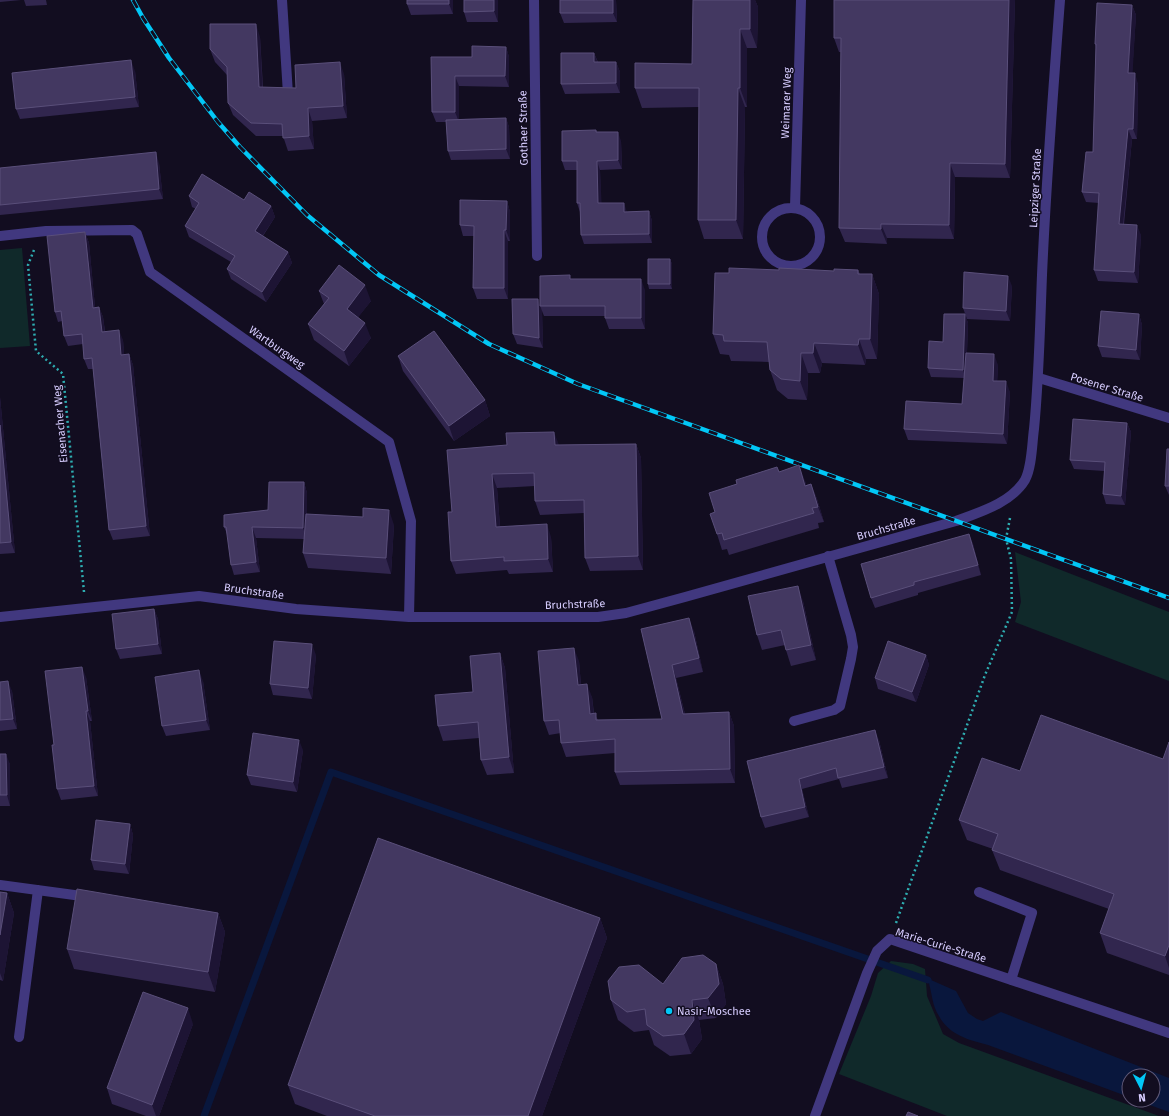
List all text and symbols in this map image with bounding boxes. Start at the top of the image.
street label: Weimarer Weg [779,67,794,139]
street label: Gothaer Straße [516,90,531,166]
street label: Leipziger Straße [1027,148,1044,228]
street label: Wartburgweg [246,323,307,372]
street label: Posener Straße [1069,370,1145,405]
street label: Eisenacher Weg [51,384,70,463]
street label: Bruchstraße [855,514,917,543]
street label: Bruchstraße [223,581,285,602]
street label: Bruchstraße [545,597,605,612]
street label: Marie-Curie-Straße [894,925,988,965]
place label: Nasir-Moschee [677,1005,751,1018]
marker: Nasir-Moschee [664,1006,674,1016]
north arrow [1121,1068,1161,1108]
text: N [1138,1091,1146,1104]

